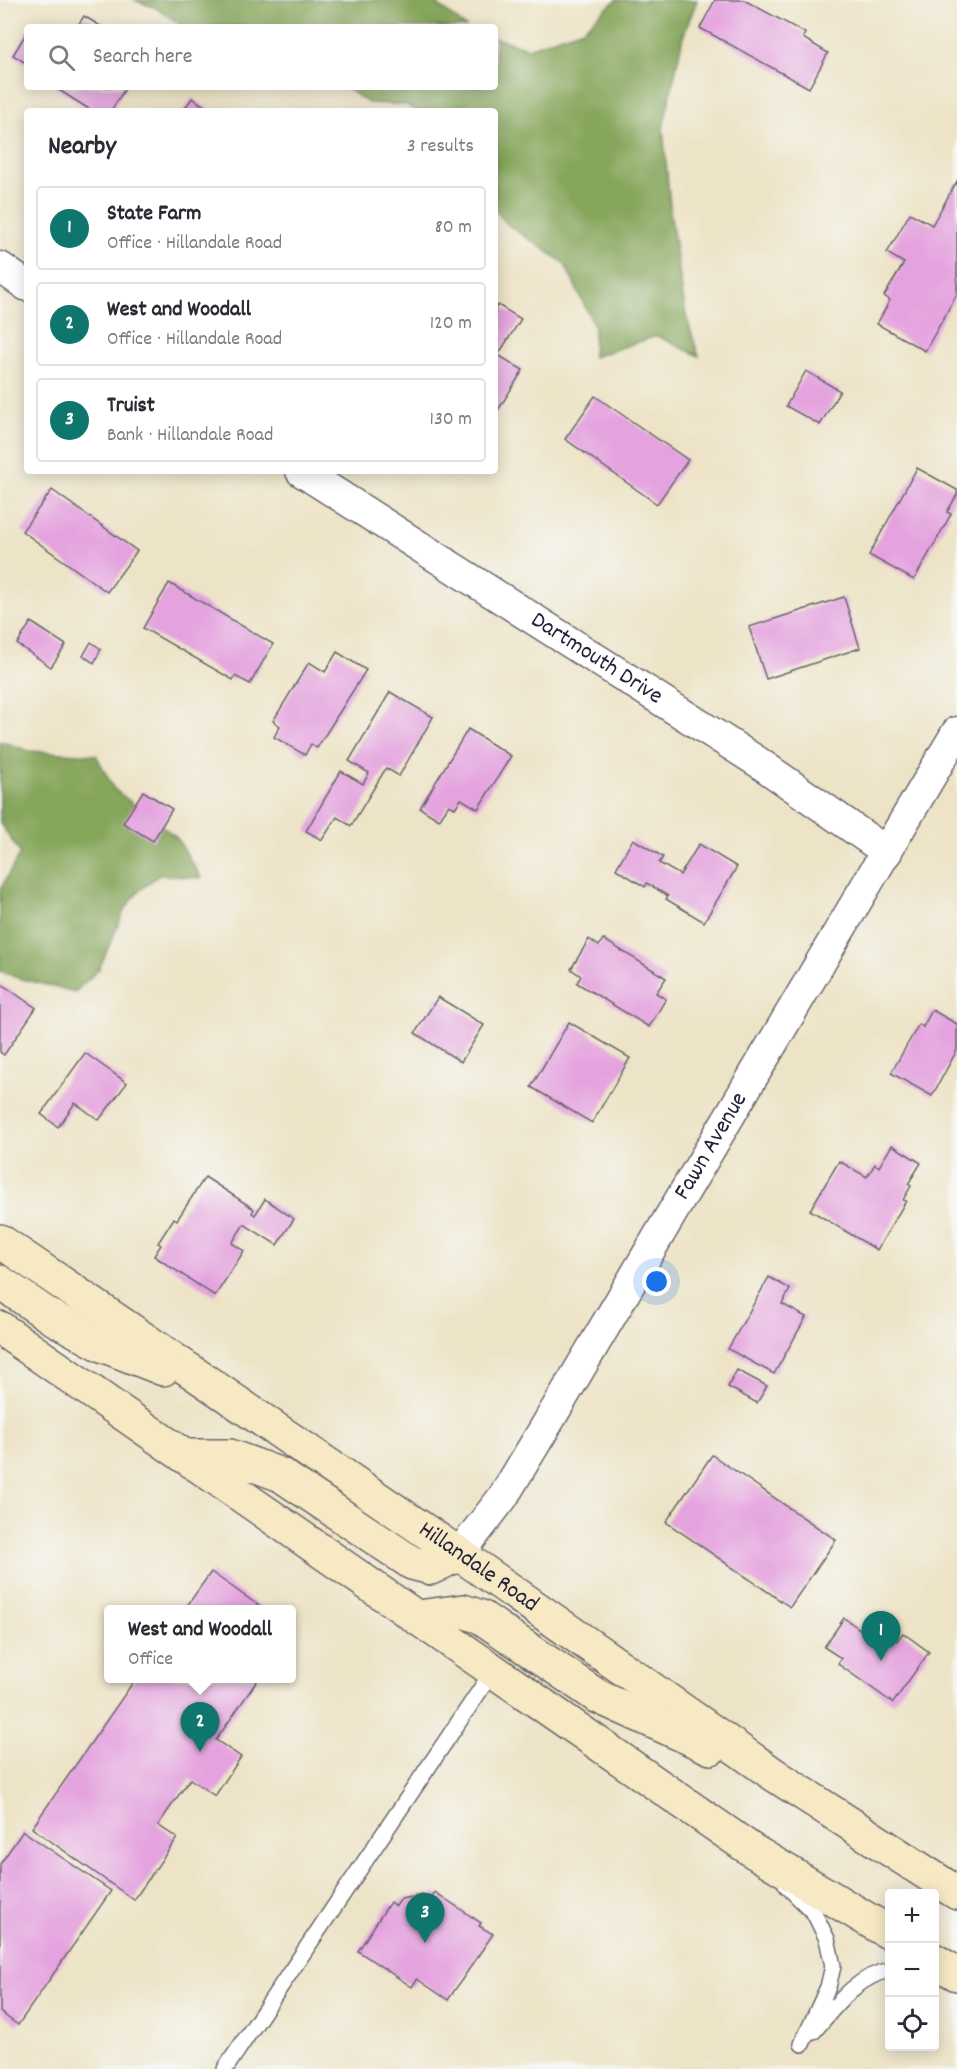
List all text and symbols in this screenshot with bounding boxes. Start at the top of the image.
search box [24,24,498,90]
icon: search [45,41,78,74]
text: Search here [93,42,192,73]
text: Nearby [48,129,116,166]
text: 3 results [407,133,474,161]
text: State Farm [107,199,201,230]
text: 1 [67,214,72,242]
text: 80 m [435,214,472,242]
text: Office · Hillandale Road [107,230,282,258]
text: West and Woodall [107,295,251,326]
text: 2 [65,310,74,338]
text: 120 m [430,310,472,338]
text: Office · Hillandale Road [107,326,282,354]
text: Truist [107,391,155,422]
text: 3 [65,406,74,434]
text: 130 m [430,406,472,434]
text: Bank · Hillandale Road [107,422,273,450]
street label: Dartmouth Drive [524,604,669,714]
street label: Fawn Avenue [666,1086,757,1206]
your location [642,1267,671,1296]
street label: Hillandale Road [411,1514,545,1621]
popup [104,1605,296,1683]
pin: 1 [862,1612,900,1661]
text: West and Woodall [128,1615,272,1646]
text: Office [128,1646,173,1674]
pin: 2 [180,1702,220,1752]
map controls [885,1889,939,2051]
button: + [885,1889,939,1943]
pin: 3 [406,1894,444,1943]
button: − [885,1943,939,1997]
button: locate [885,1997,939,2051]

